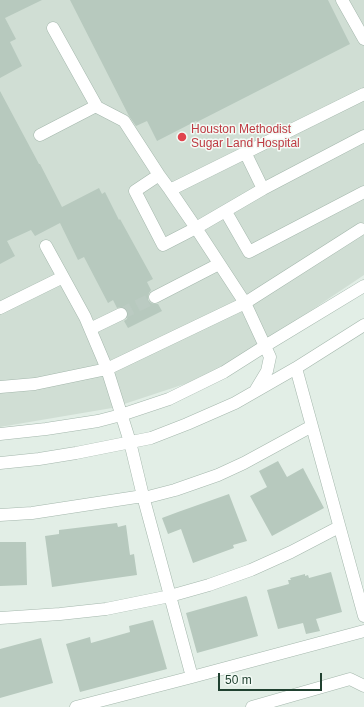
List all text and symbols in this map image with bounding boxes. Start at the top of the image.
place label: Houston Methodist Sugar Land Hospital [191,123,300,151]
marker: Houston Methodist Sugar Land Hospital [176,131,188,143]
scale bar [220,665,324,691]
text: 50 m [225,673,252,687]

